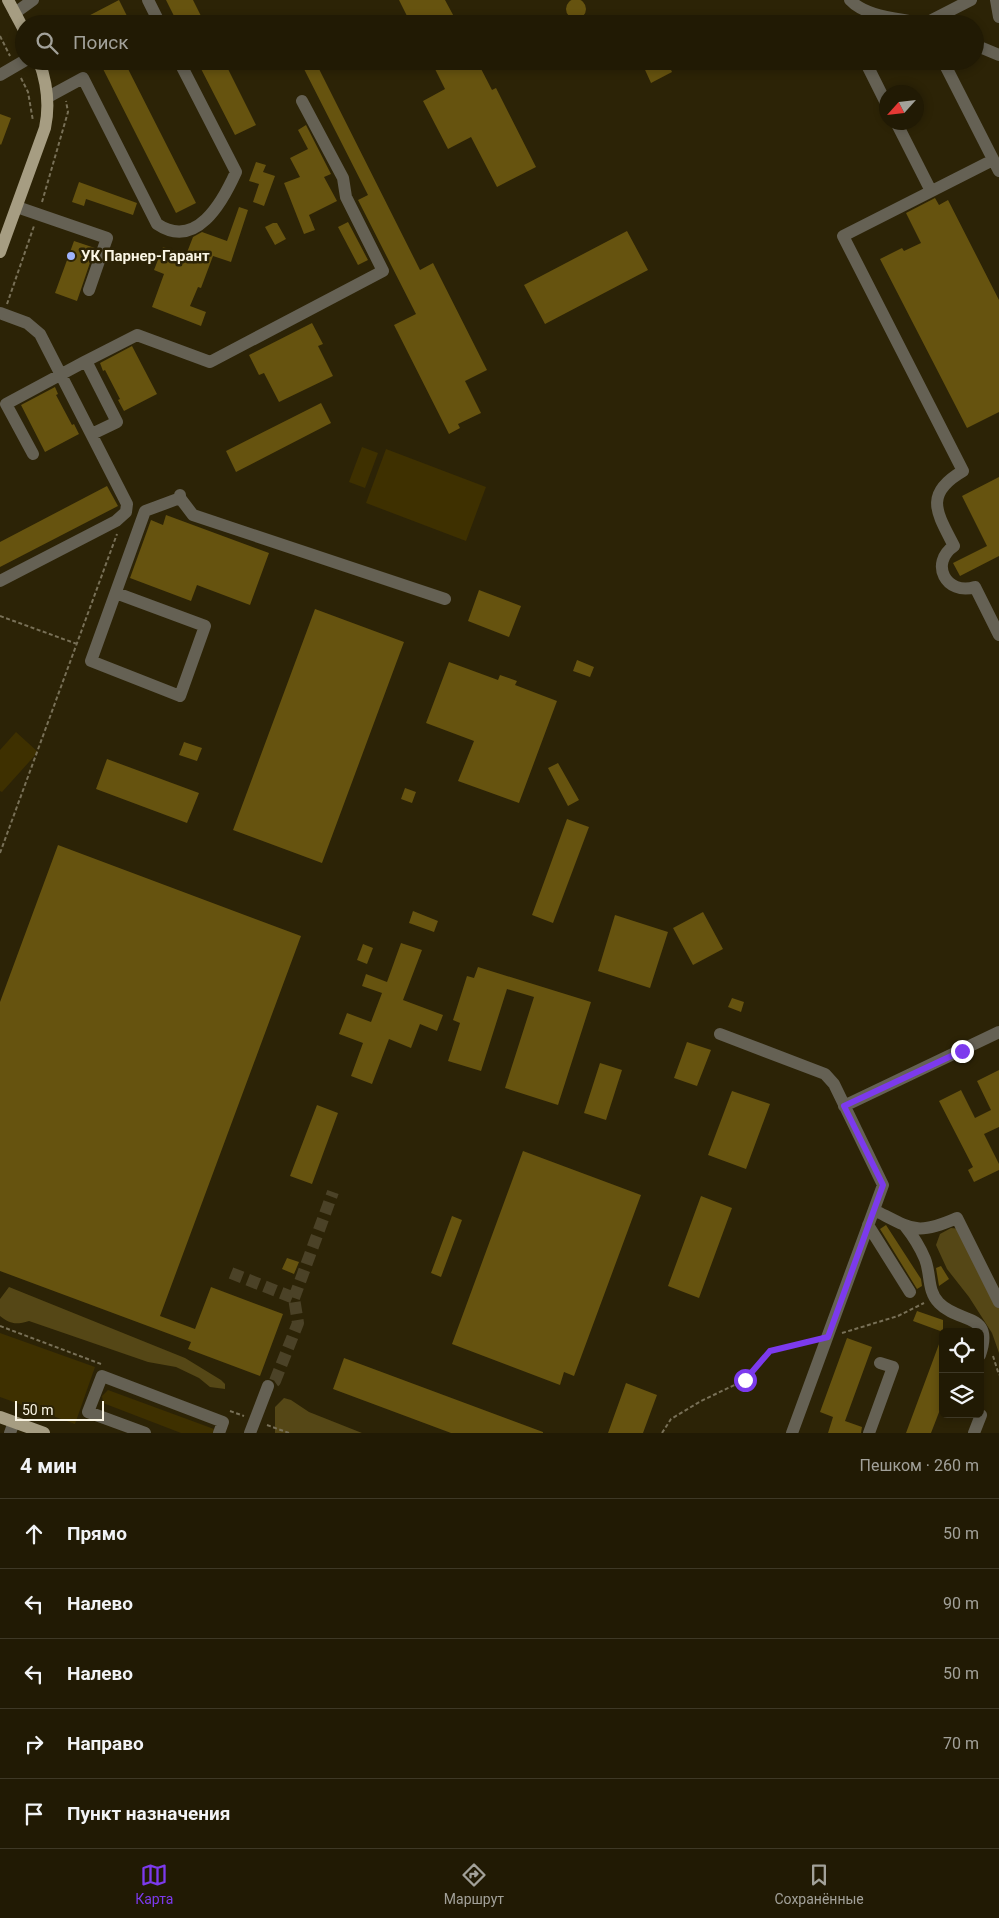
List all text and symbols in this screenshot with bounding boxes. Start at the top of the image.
search box [15,15,984,70]
icon: search [33,29,61,57]
text: Поиск [73,31,129,54]
north arrow [879,85,924,130]
place label: УК Парнер-Гарант [81,247,210,265]
marker: УК Парнер-Гарант [65,250,77,262]
route end [951,1040,974,1063]
map controls [939,1328,984,1418]
button: locate [939,1328,984,1373]
route start [734,1369,757,1392]
button: layers [939,1373,984,1418]
scale bar [15,1398,104,1421]
text: 50 m [22,1402,54,1418]
text: 4 мин [20,1454,77,1478]
text: Пешком · 260 m [860,1456,979,1475]
icon: ahead [20,1520,48,1548]
text: Прямо [67,1522,127,1545]
text: 50 m [943,1524,979,1543]
icon: left [20,1590,48,1618]
text: Налево [67,1592,133,1615]
text: 90 m [943,1594,979,1613]
icon: left [20,1660,48,1688]
text: Налево [67,1662,133,1685]
text: 50 m [943,1664,979,1683]
icon: right [20,1730,48,1758]
text: Направо [67,1732,144,1755]
text: 70 m [943,1734,979,1753]
icon: arrive [20,1800,48,1828]
text: Пункт назначения [67,1802,230,1825]
tab: Карта [135,1861,173,1907]
tab: Маршрут [444,1861,504,1907]
tab: Сохранённые [774,1861,864,1907]

